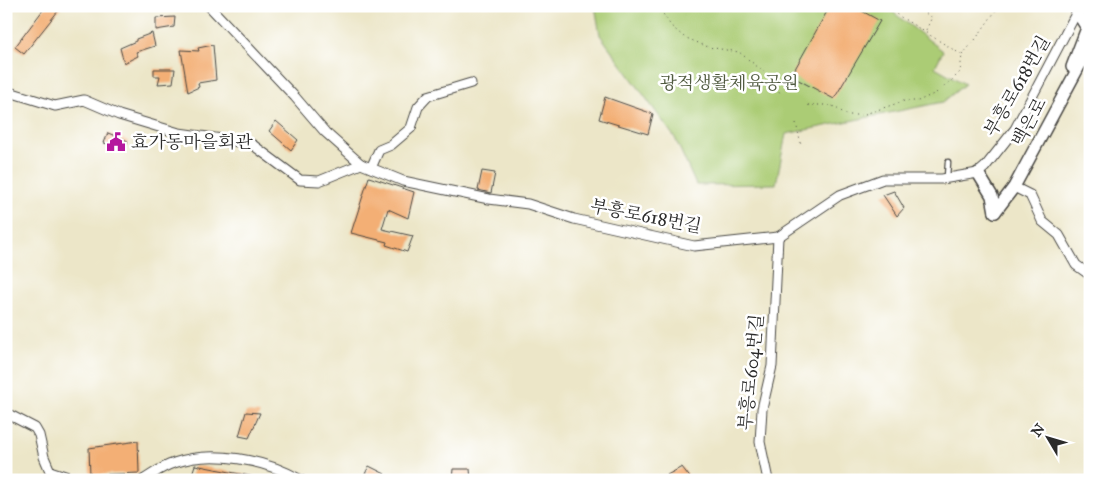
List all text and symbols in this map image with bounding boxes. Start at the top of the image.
street label: 부흥로618번길 [979,32,1055,140]
park label: 광적생활체육공원 [659,72,799,94]
street label: 백은로 [1007,94,1051,150]
public building icon: 효가동마을회관 [105,131,127,153]
place label: 효가동마을회관 [131,131,253,153]
street label: 부흥로618번길 [589,194,703,238]
street label: 부흥로604번길 [734,313,768,431]
north arrow [1024,414,1074,464]
text: N [1028,420,1049,440]

